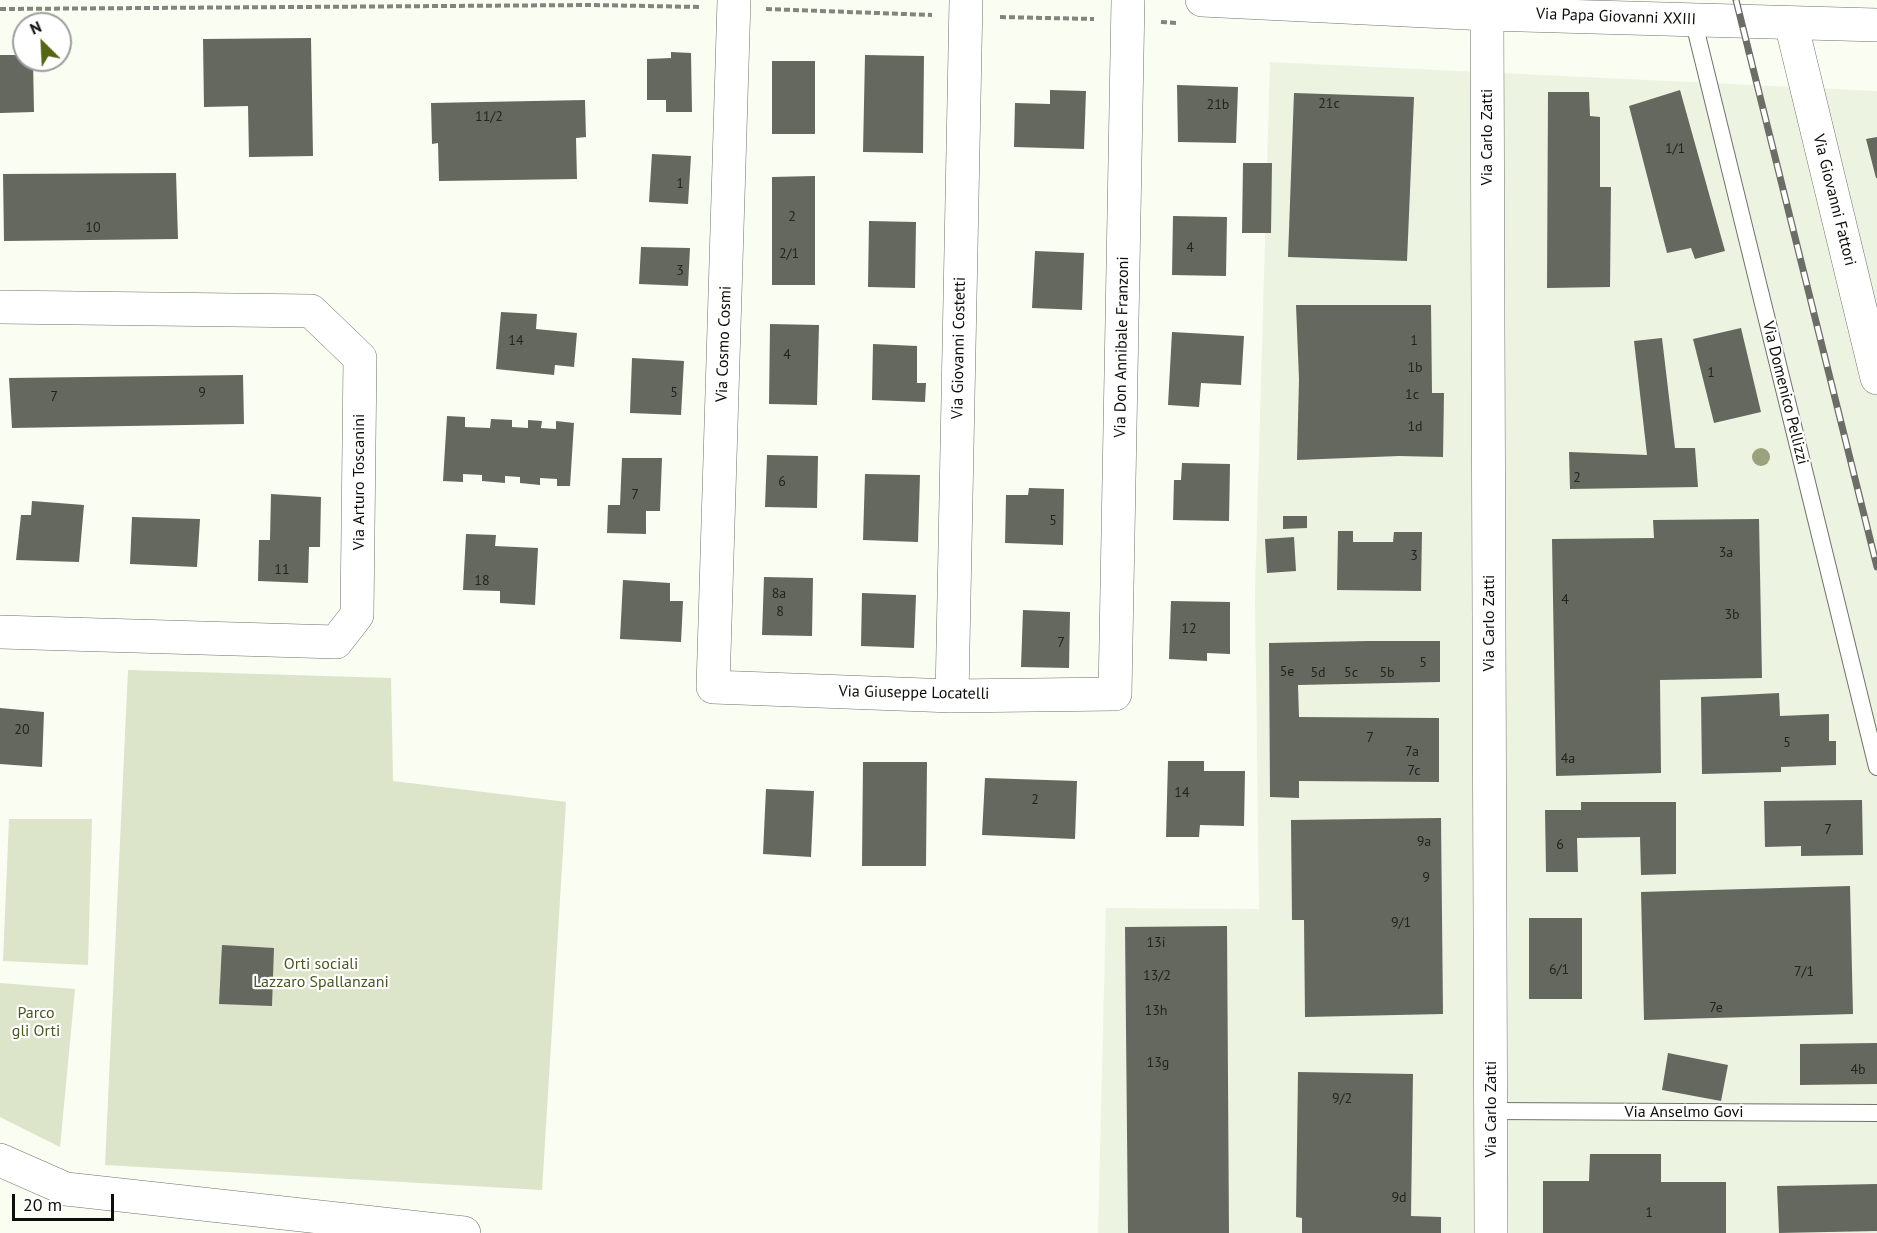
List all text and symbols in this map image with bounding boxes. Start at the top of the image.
street label: Via Papa Giovanni XXIII [1536,5,1696,29]
north arrow [12,12,72,72]
text: N [27,16,44,39]
street label: Via Carlo Zatti [1477,89,1497,185]
house number: 21c [1318,96,1340,112]
house number: 21b [1207,97,1229,113]
house number: 11/2 [475,109,503,125]
street label: Via Giovanni Fattori [1808,132,1860,268]
house number: 1/1 [1665,141,1685,157]
house number: 1 [676,176,684,192]
house number: 2 [788,209,796,225]
house number: 10 [85,220,101,236]
house number: 4 [1186,240,1194,256]
house number: 2/1 [779,246,799,262]
street label: Via Don Annibale Franzoni [1111,256,1133,438]
house number: 3 [676,263,684,279]
street label: Via Giovanni Costetti [948,277,970,419]
street label: Via Cosmo Cosmi [712,285,736,403]
street label: Via Domenico Pellizzi [1758,319,1812,467]
house number: 14 [508,333,524,349]
house number: 1 [1410,333,1418,349]
house number: 4 [783,347,791,363]
house number: 1b [1407,360,1423,376]
house number: 1 [1707,365,1715,381]
house number: 9 [198,385,206,401]
house number: 5 [670,385,678,401]
house number: 1c [1405,387,1419,403]
house number: 7 [50,389,58,405]
street label: Via Arturo Toscanini [349,414,369,550]
house number: 1d [1407,419,1423,435]
house number: 2 [1573,470,1581,486]
house number: 6 [778,474,786,490]
house number: 7 [631,487,639,503]
house number: 5 [1049,513,1057,529]
house number: 3a [1719,545,1733,561]
house number: 3 [1410,548,1418,564]
house number: 11 [274,562,290,578]
house number: 18 [474,573,490,589]
street label: Via Carlo Zatti [1479,575,1499,671]
house number: 8a [772,586,786,602]
house number: 4 [1561,592,1569,608]
house number: 8 [776,604,784,620]
house number: 3b [1724,607,1740,623]
house number: 12 [1181,621,1197,637]
house number: 7 [1057,635,1065,651]
house number: 5 [1419,655,1427,671]
house number: 5e [1280,664,1294,680]
house number: 5d [1310,665,1326,681]
house number: 5c [1344,665,1358,681]
house number: 5b [1379,665,1395,681]
street label: Via Giuseppe Locatelli [838,682,990,704]
house number: 20 [14,722,30,738]
house number: 7 [1366,730,1374,746]
house number: 5 [1783,735,1791,751]
house number: 7a [1405,744,1419,760]
house number: 4a [1561,751,1575,767]
house number: 7c [1408,763,1420,779]
house number: 14 [1174,785,1190,801]
house number: 2 [1031,792,1039,808]
house number: 7 [1824,822,1832,838]
house number: 9a [1417,834,1431,850]
house number: 6 [1556,837,1564,853]
house number: 9 [1422,870,1430,886]
house number: 9/1 [1391,915,1411,931]
house number: 13i [1146,935,1166,951]
park label: Orti sociali Lazzaro Spallanzani [253,954,389,992]
house number: 6/1 [1549,962,1569,978]
house number: 7/1 [1794,964,1814,980]
house number: 13/2 [1143,968,1171,984]
house number: 7e [1709,1000,1723,1016]
park label: Parco gli Orti [12,1003,60,1041]
house number: 13h [1145,1003,1167,1019]
house number: 13g [1147,1055,1169,1071]
street label: Via Carlo Zatti [1481,1061,1501,1157]
house number: 4b [1850,1062,1866,1078]
house number: 9/2 [1332,1091,1352,1107]
street label: Via Anselmo Govi [1624,1102,1744,1122]
scale bar [15,1182,117,1220]
house number: 9d [1391,1190,1407,1206]
text: 20 m [23,1193,62,1216]
house number: 1 [1645,1205,1653,1221]

